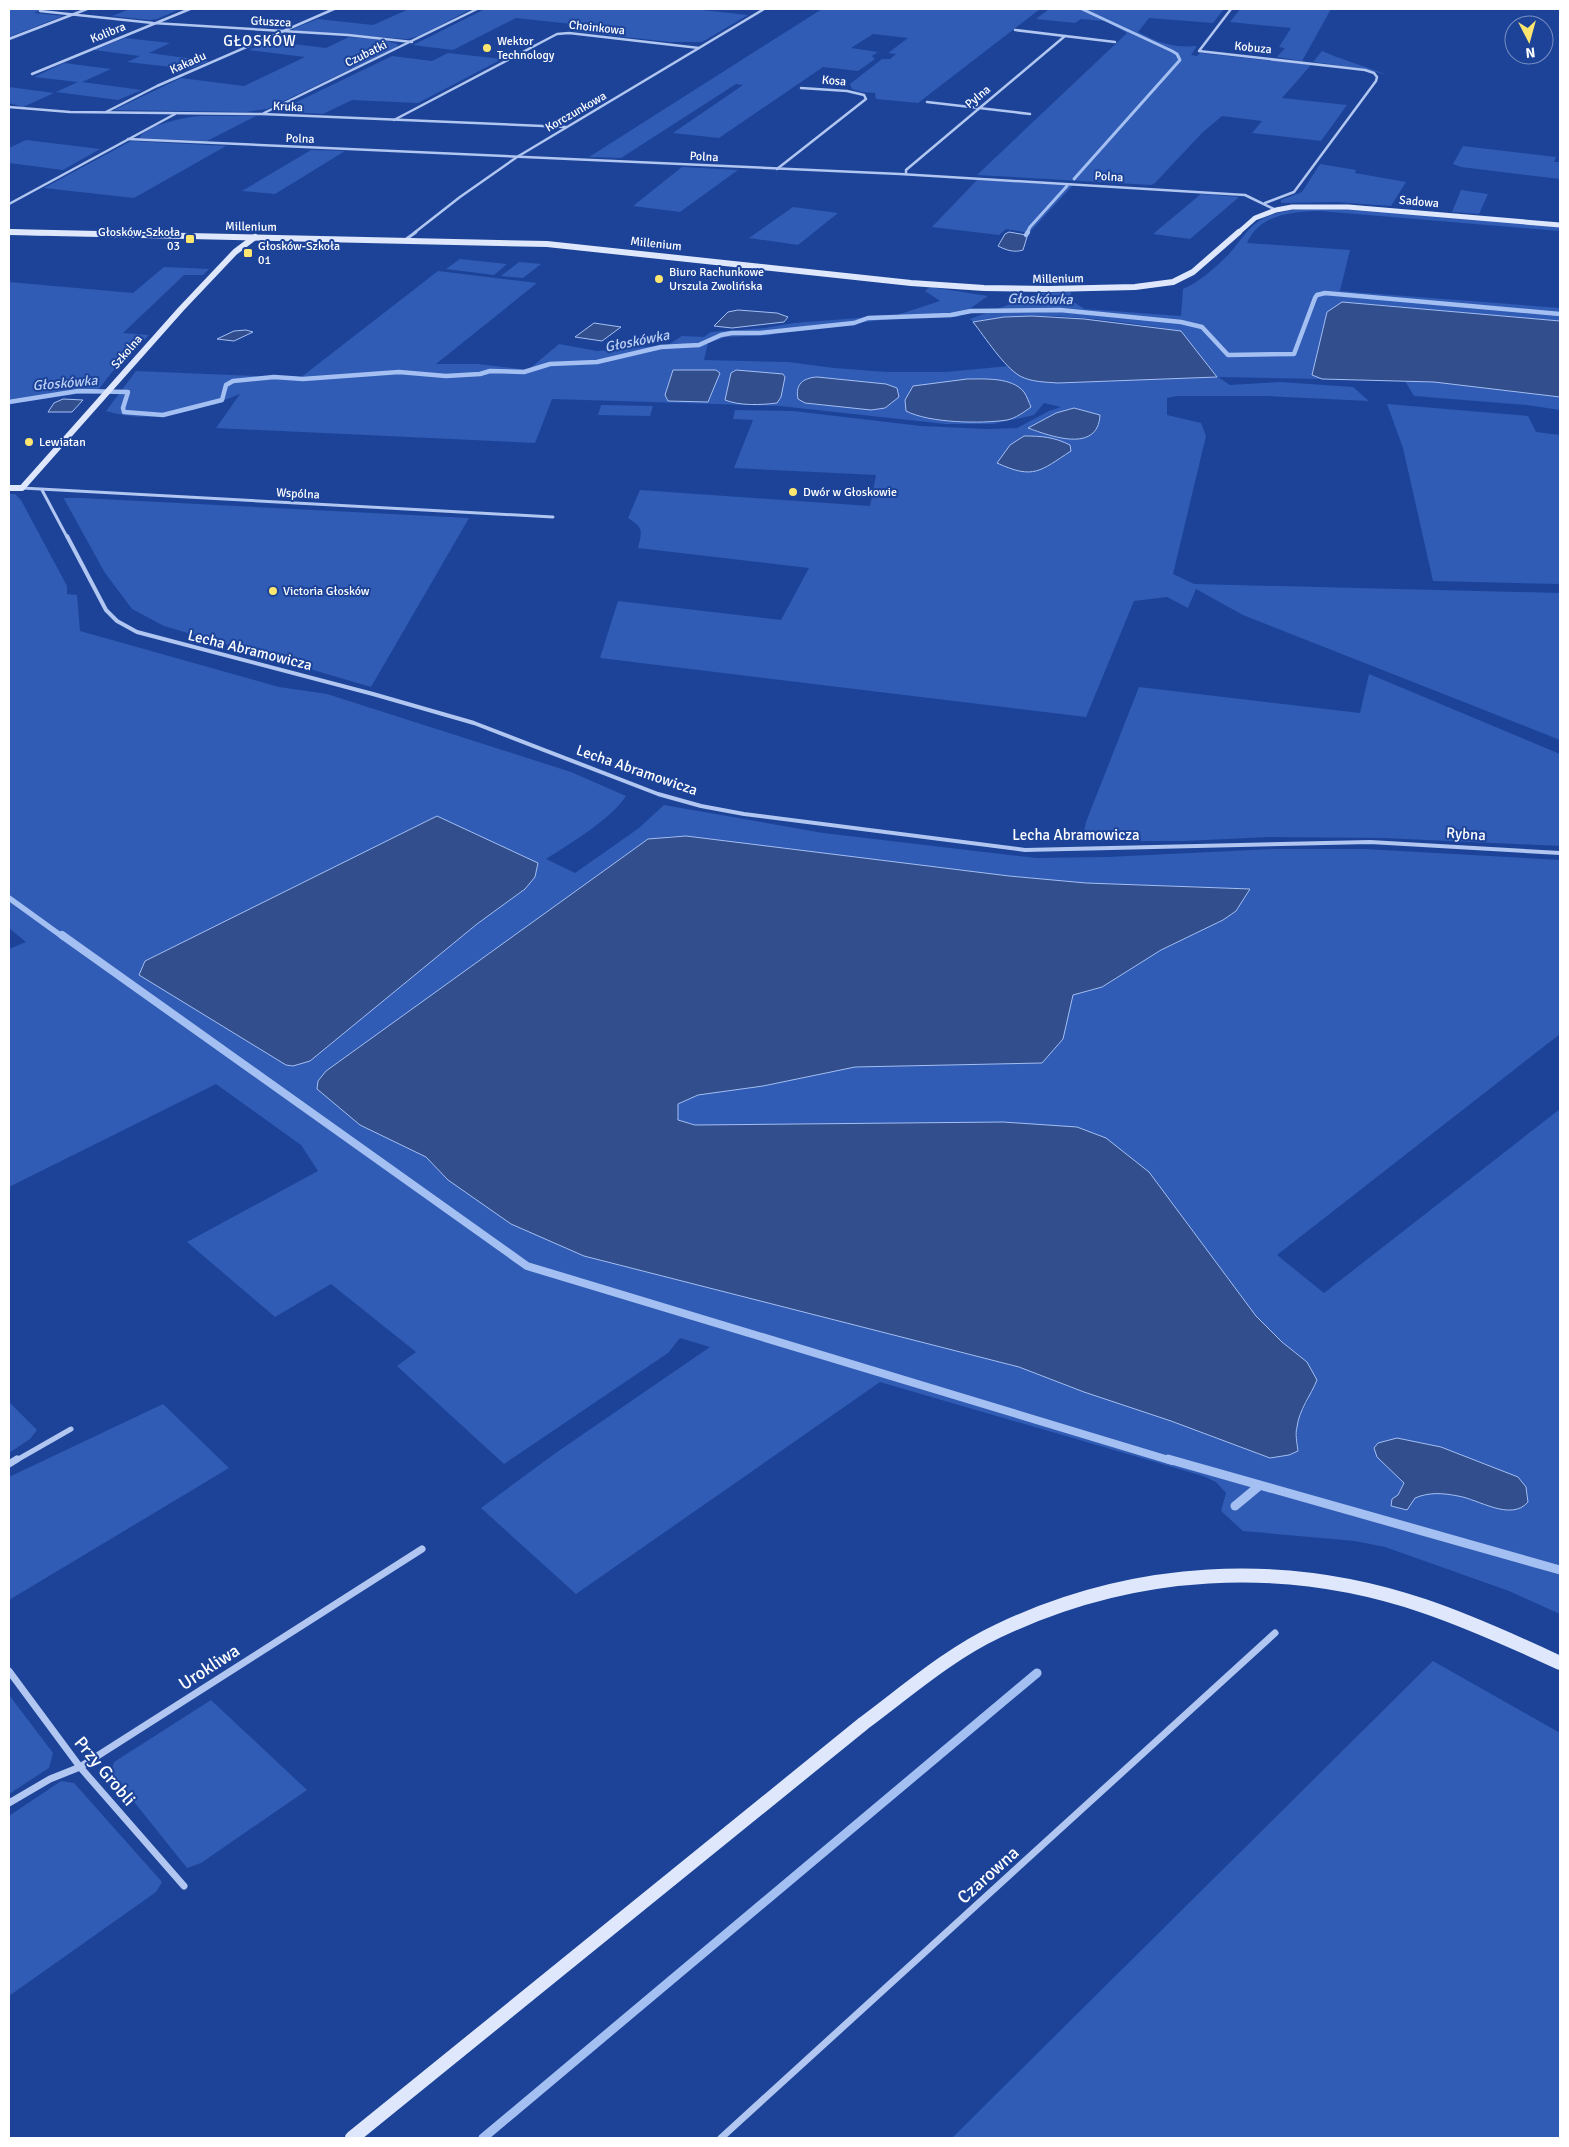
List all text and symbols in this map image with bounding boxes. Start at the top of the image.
street label: Głuszca [250,13,292,31]
north arrow [1504,15,1554,65]
street label: Choinkowa [568,18,626,38]
street label: Kolibra [88,19,128,47]
district label: GŁOSKÓW [223,31,297,50]
place label: Wektor Technology [497,34,555,63]
street label: Czubatki [343,37,389,71]
street label: Kobuza [1234,39,1272,57]
marker: Wektor Technology [481,42,493,54]
text: N [1525,43,1536,61]
street label: Kakadu [167,48,209,78]
street label: Kosa [821,72,847,90]
street label: Pylna [962,82,994,112]
street label: Korczunkowa [543,88,609,136]
street label: Kruka [273,99,303,115]
street label: Polna [285,131,315,147]
street label: Polna [689,149,719,165]
street label: Polna [1094,169,1124,185]
street label: Sadowa [1399,193,1439,211]
street label: Millenium [225,219,277,235]
place label: Głosków-Szkoła 03 [98,225,180,254]
marker: Głosków-Szkoła 03 [184,233,196,245]
street label: Millenium [630,234,682,254]
place label: Głosków-Szkoła 01 [258,239,340,268]
marker: Głosków-Szkoła 01 [242,247,254,259]
place label: Biuro Rachunkowe Urszula Zwolińska [669,265,764,294]
street label: Millenium [1032,271,1084,287]
marker: Biuro Rachunkowe Urszula Zwolińska [653,273,665,285]
water label: Głoskówka [1007,290,1074,308]
water label: Głoskówka [603,326,672,356]
street label: Szkolna [108,332,146,372]
water label: Głoskówka [32,372,99,394]
place label: Lewiatan [39,435,86,450]
marker: Lewiatan [23,436,35,448]
street label: Wspólna [276,485,320,503]
place label: Dwór w Głoskowie [803,485,897,500]
marker: Dwór w Głoskowie [787,486,799,498]
place label: Victoria Głosków [283,584,370,599]
marker: Victoria Głosków [267,585,279,597]
street label: Lecha Abramowicza [186,626,314,674]
street label: Lecha Abramowicza [574,741,700,799]
street label: Rybna [1446,824,1486,844]
street label: Lecha Abramowicza [1012,826,1140,844]
street label: Urokliwa [174,1639,244,1695]
street label: Przy Grobli [70,1732,140,1810]
street label: Czarowna [953,1842,1023,1908]

